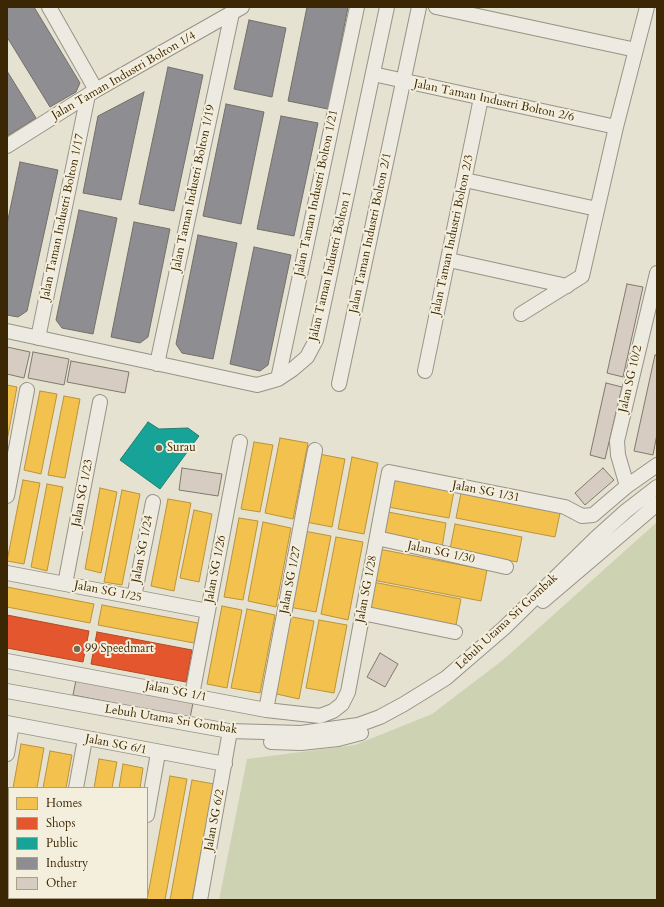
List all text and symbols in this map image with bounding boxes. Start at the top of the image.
street label: Jalan Taman Industri Bolton 1/4 [49,29,199,123]
street label: Jalan Taman Industri Bolton 2/6 [412,77,576,125]
street label: Jalan Taman Industri Bolton 1/19 [169,103,219,273]
street label: Jalan Taman Industri Bolton 1/21 [292,108,342,278]
street label: Jalan Taman Industri Bolton 1/17 [38,132,88,302]
street label: Jalan Taman Industri Bolton 2/1 [347,151,395,315]
street label: Jalan Taman Industri Bolton 2/3 [429,153,477,317]
street label: Jalan Taman Industri Bolton 1 [307,189,355,343]
street label: Jalan SG 10/2 [616,344,646,414]
place label: Surau [167,441,196,455]
marker: Surau [154,443,164,453]
street label: Jalan SG 1/23 [69,458,97,528]
street label: Jalan SG 1/31 [451,478,521,506]
street label: Jalan SG 1/24 [129,514,157,584]
street label: Jalan SG 1/26 [202,534,230,604]
street label: Jalan SG 1/30 [406,539,476,567]
street label: Jalan SG 1/27 [277,545,305,615]
street label: Jalan SG 1/28 [353,554,381,624]
street label: Lebuh Utama Sri Gombak [453,571,561,673]
street label: Jalan SG 1/25 [73,578,143,606]
place label: 99 Speedmart [85,642,154,656]
marker: 99 Speedmart [72,644,82,654]
street label: Jalan SG 1/1 [144,679,208,705]
street label: Lebuh Utama Sri Gombak [104,702,238,738]
street label: Jalan SG 6/1 [84,732,148,758]
legend [8,787,148,899]
street label: Jalan SG 6/2 [202,788,228,852]
text: Homes [46,795,82,811]
text: Shops [46,815,75,831]
text: Public [46,835,78,851]
text: Industry [46,855,88,871]
text: Other [46,875,77,891]

